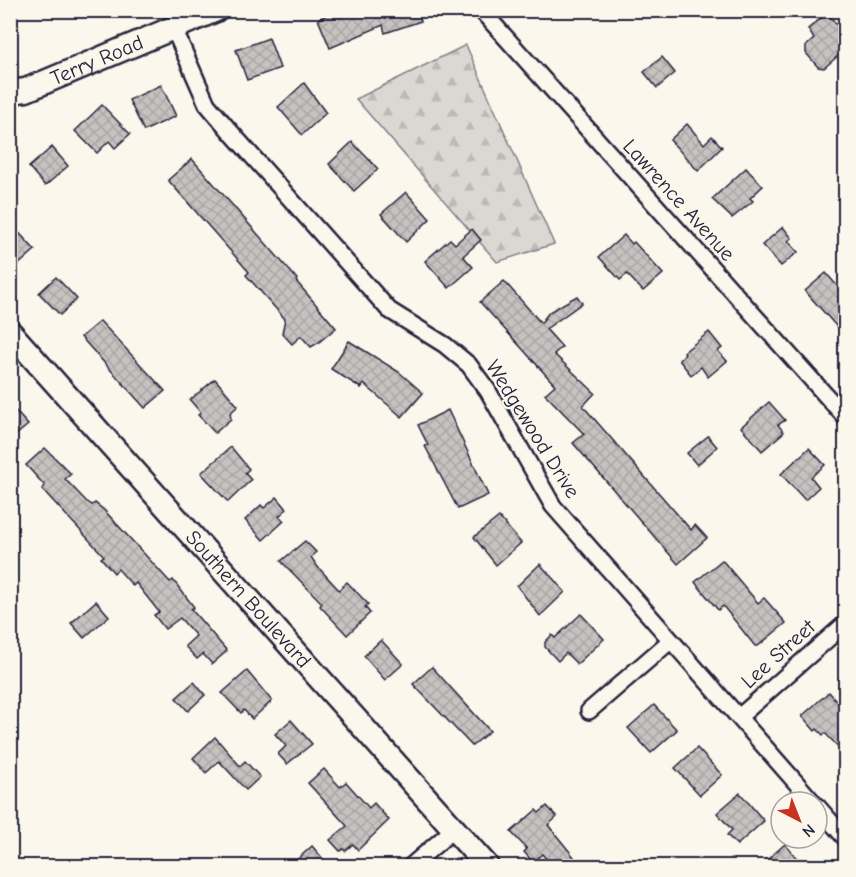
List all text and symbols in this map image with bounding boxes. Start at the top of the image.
street label: Terry Road [47,30,147,90]
street label: Lawrence Avenue [618,134,740,266]
street label: Wedgewood Drive [481,356,585,502]
street label: Southern Boulevard [181,525,316,673]
street label: Lee Street [736,614,820,693]
north arrow [769,790,829,850]
text: N [798,820,818,841]

